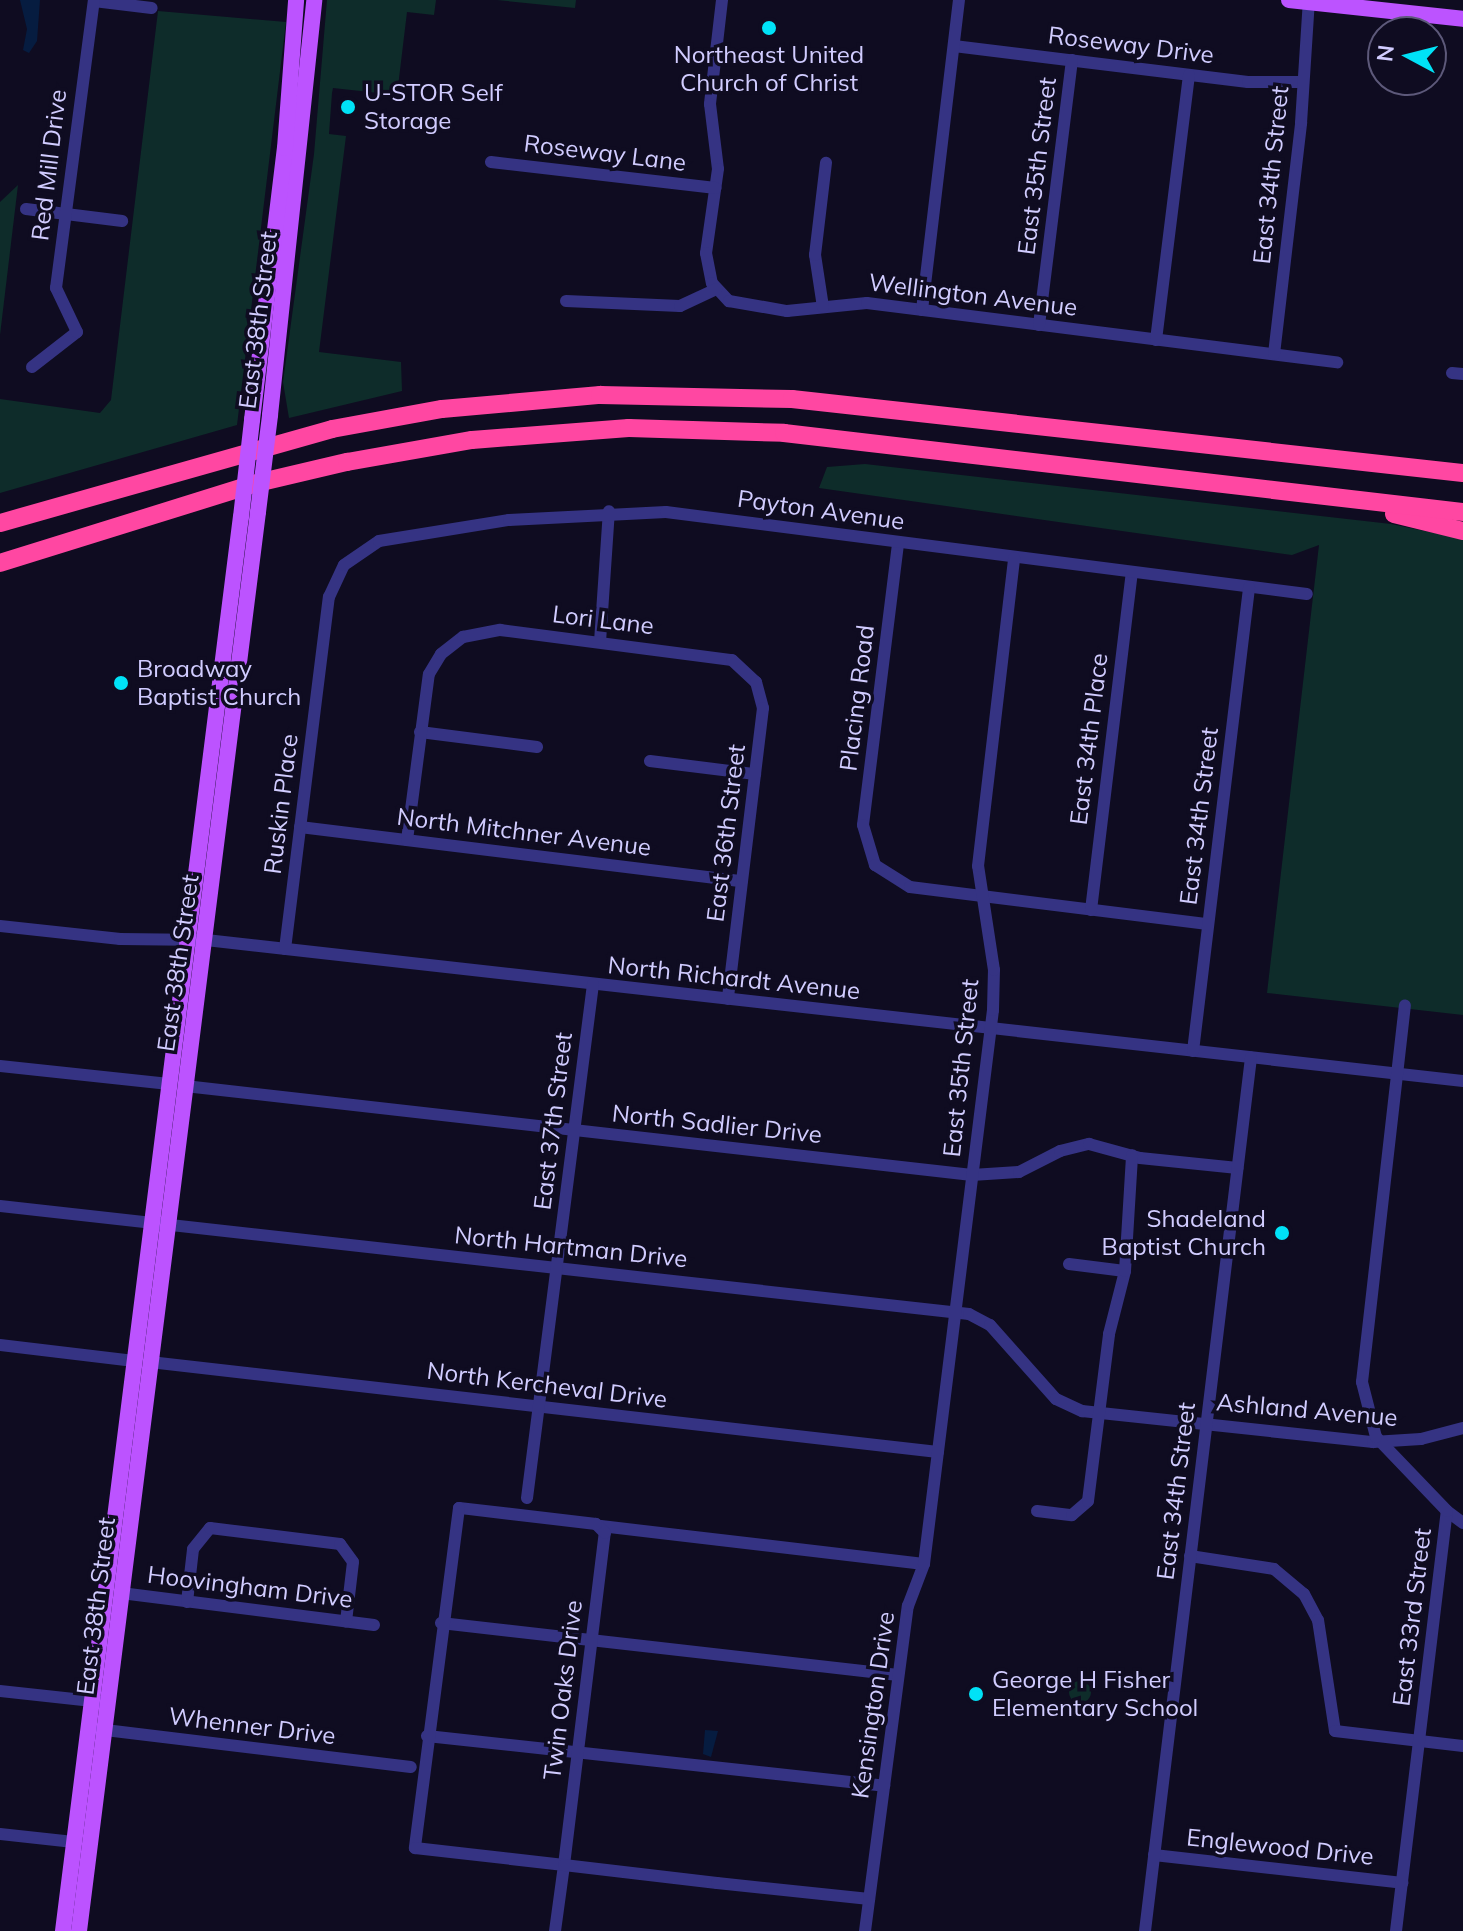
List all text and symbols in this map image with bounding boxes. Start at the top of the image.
north arrow [1367,16,1447,96]
marker: Northeast United Church of Christ [760,19,778,37]
street label: Roseway Drive [1047,21,1215,69]
place label: Northeast United Church of Christ [674,41,864,97]
text: N [1370,43,1400,63]
street label: East 35th Street [1012,76,1062,256]
place label: U-STOR Self Storage [364,79,503,135]
street label: East 34th Street [1247,85,1295,265]
street label: Red Mill Drive [25,88,73,242]
marker: U-STOR Self Storage [339,98,357,116]
street label: Roseway Lane [522,129,688,177]
street label: East 38th Street [233,230,283,410]
street label: Wellington Avenue [867,268,1079,322]
street label: Payton Avenue [736,484,906,536]
street label: Lori Lane [551,599,655,641]
street label: Placing Road [834,623,880,773]
street label: East 34th Place [1064,652,1114,826]
place label: Broadway Baptist Church [137,655,301,711]
marker: Broadway Baptist Church [112,674,130,692]
street label: East 34th Street [1174,726,1224,906]
street label: Ruskin Place [258,732,304,876]
street label: East 36th Street [701,743,751,923]
street label: North Mitchner Avenue [395,802,653,862]
street label: East 38th Street [151,873,205,1053]
street label: North Richardt Avenue [606,950,862,1006]
street label: East 35th Street [937,978,985,1158]
street label: East 37th Street [528,1031,578,1211]
street label: North Sadlier Drive [611,1099,823,1149]
place label: Shadeland Baptist Church [1102,1205,1266,1261]
street label: North Hartman Drive [453,1220,689,1274]
marker: Shadeland Baptist Church [1273,1224,1291,1242]
street label: North Kercheval Drive [425,1356,669,1414]
street label: Ashland Avenue [1215,1388,1399,1432]
street label: East 34th Street [1151,1401,1201,1581]
street label: East 38th Street [71,1516,121,1696]
street label: East 33rd Street [1387,1526,1437,1708]
street label: Hoovingham Drive [146,1560,354,1614]
street label: Twin Oaks Drive [538,1598,588,1782]
street label: Kensington Drive [846,1610,900,1800]
place label: George H Fisher Elementary School [992,1666,1198,1722]
marker: George H Fisher Elementary School [967,1685,985,1703]
street label: Whenner Drive [167,1701,337,1751]
street label: Englewood Drive [1185,1823,1375,1871]

